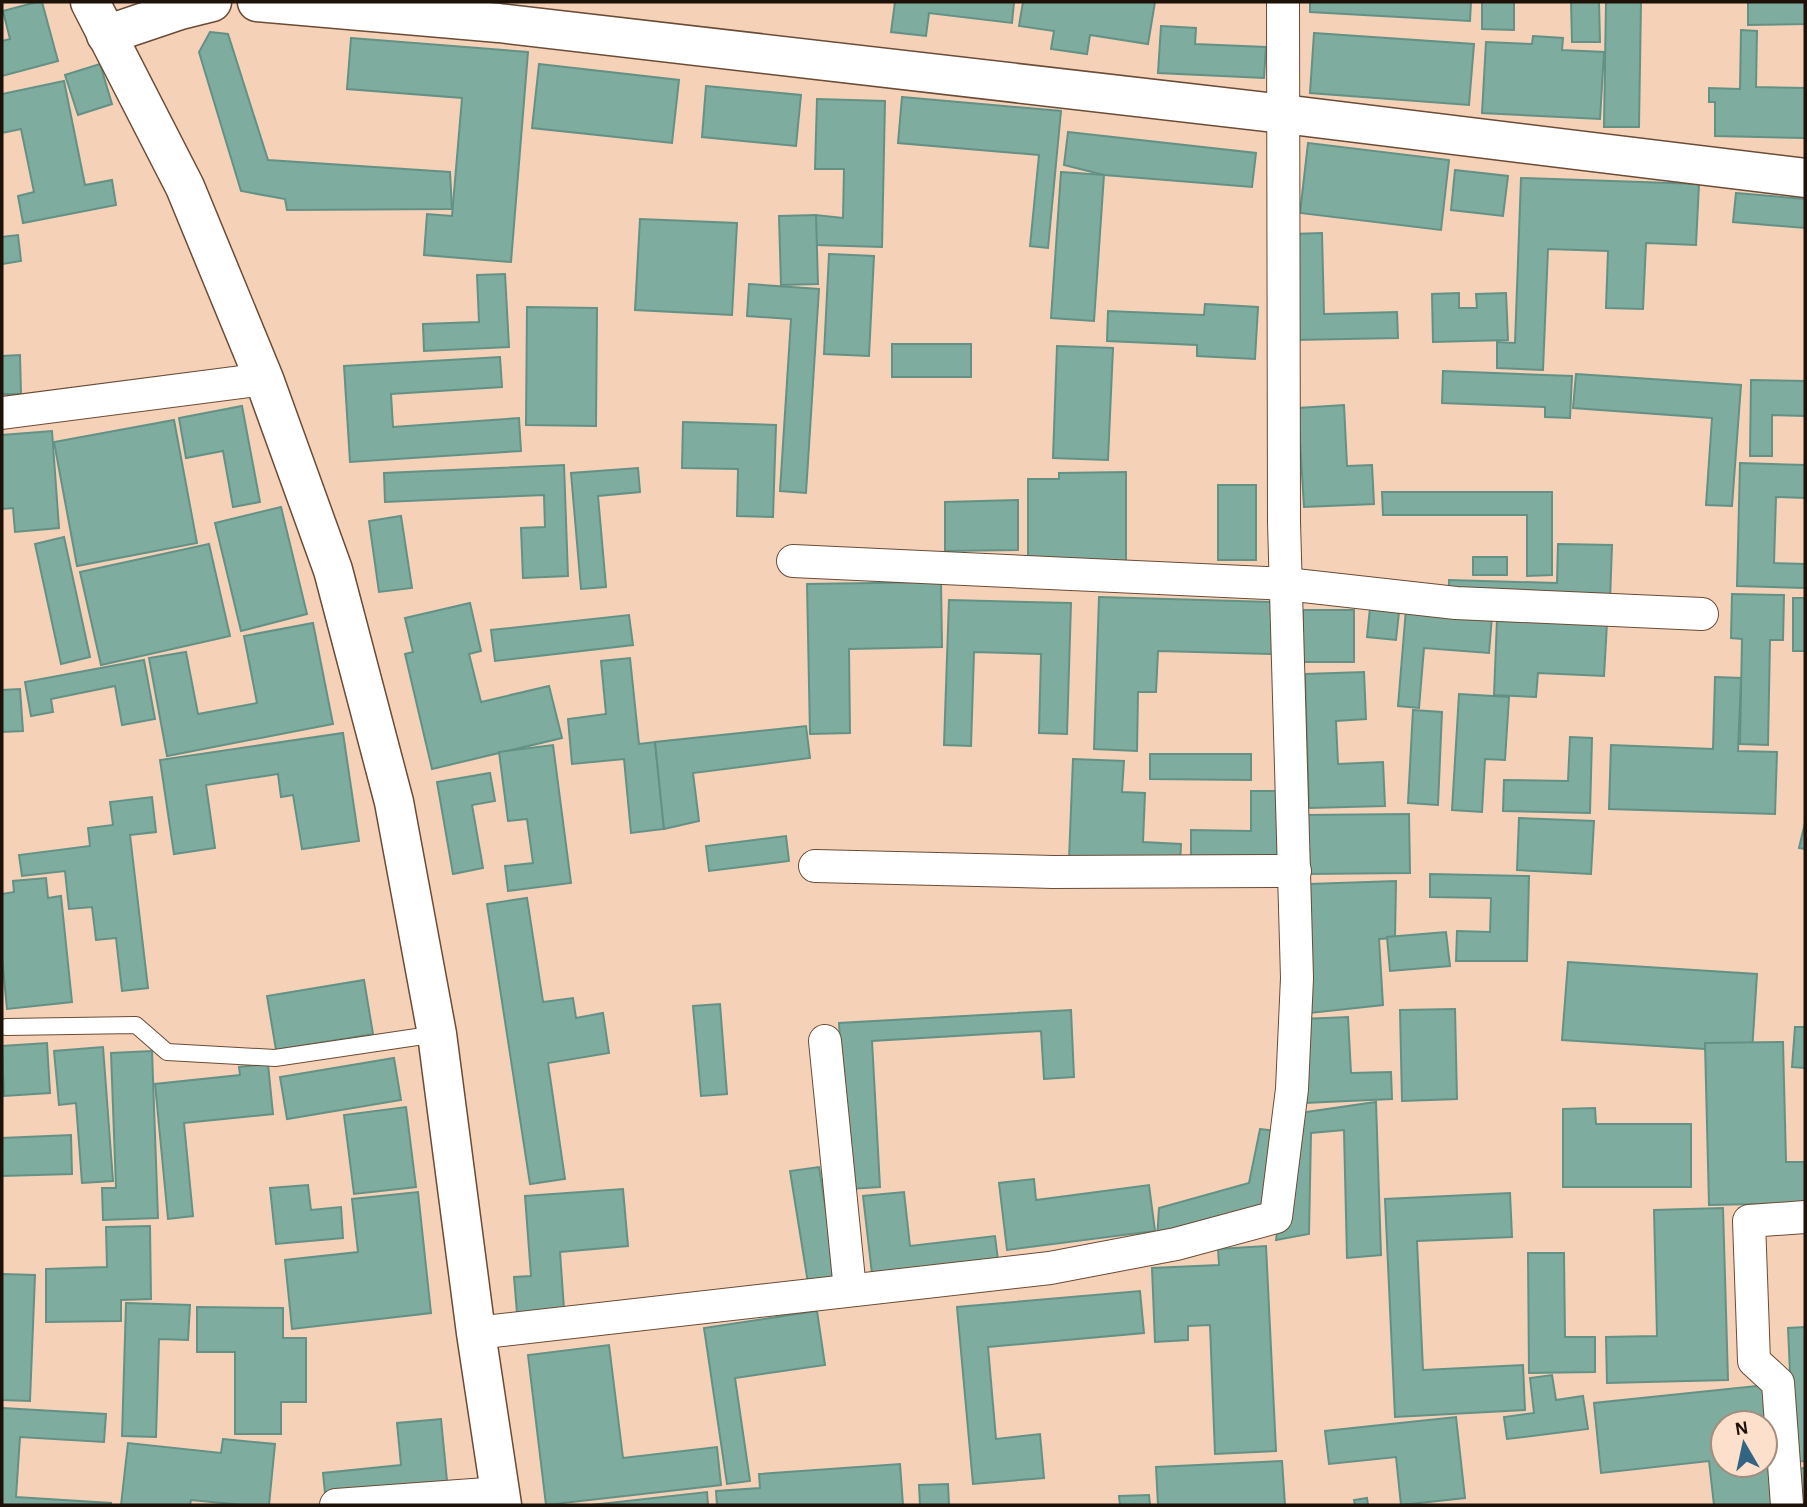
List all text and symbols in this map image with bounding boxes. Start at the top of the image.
north arrow [1709,1409,1779,1479]
text: N [1734,1418,1750,1439]

